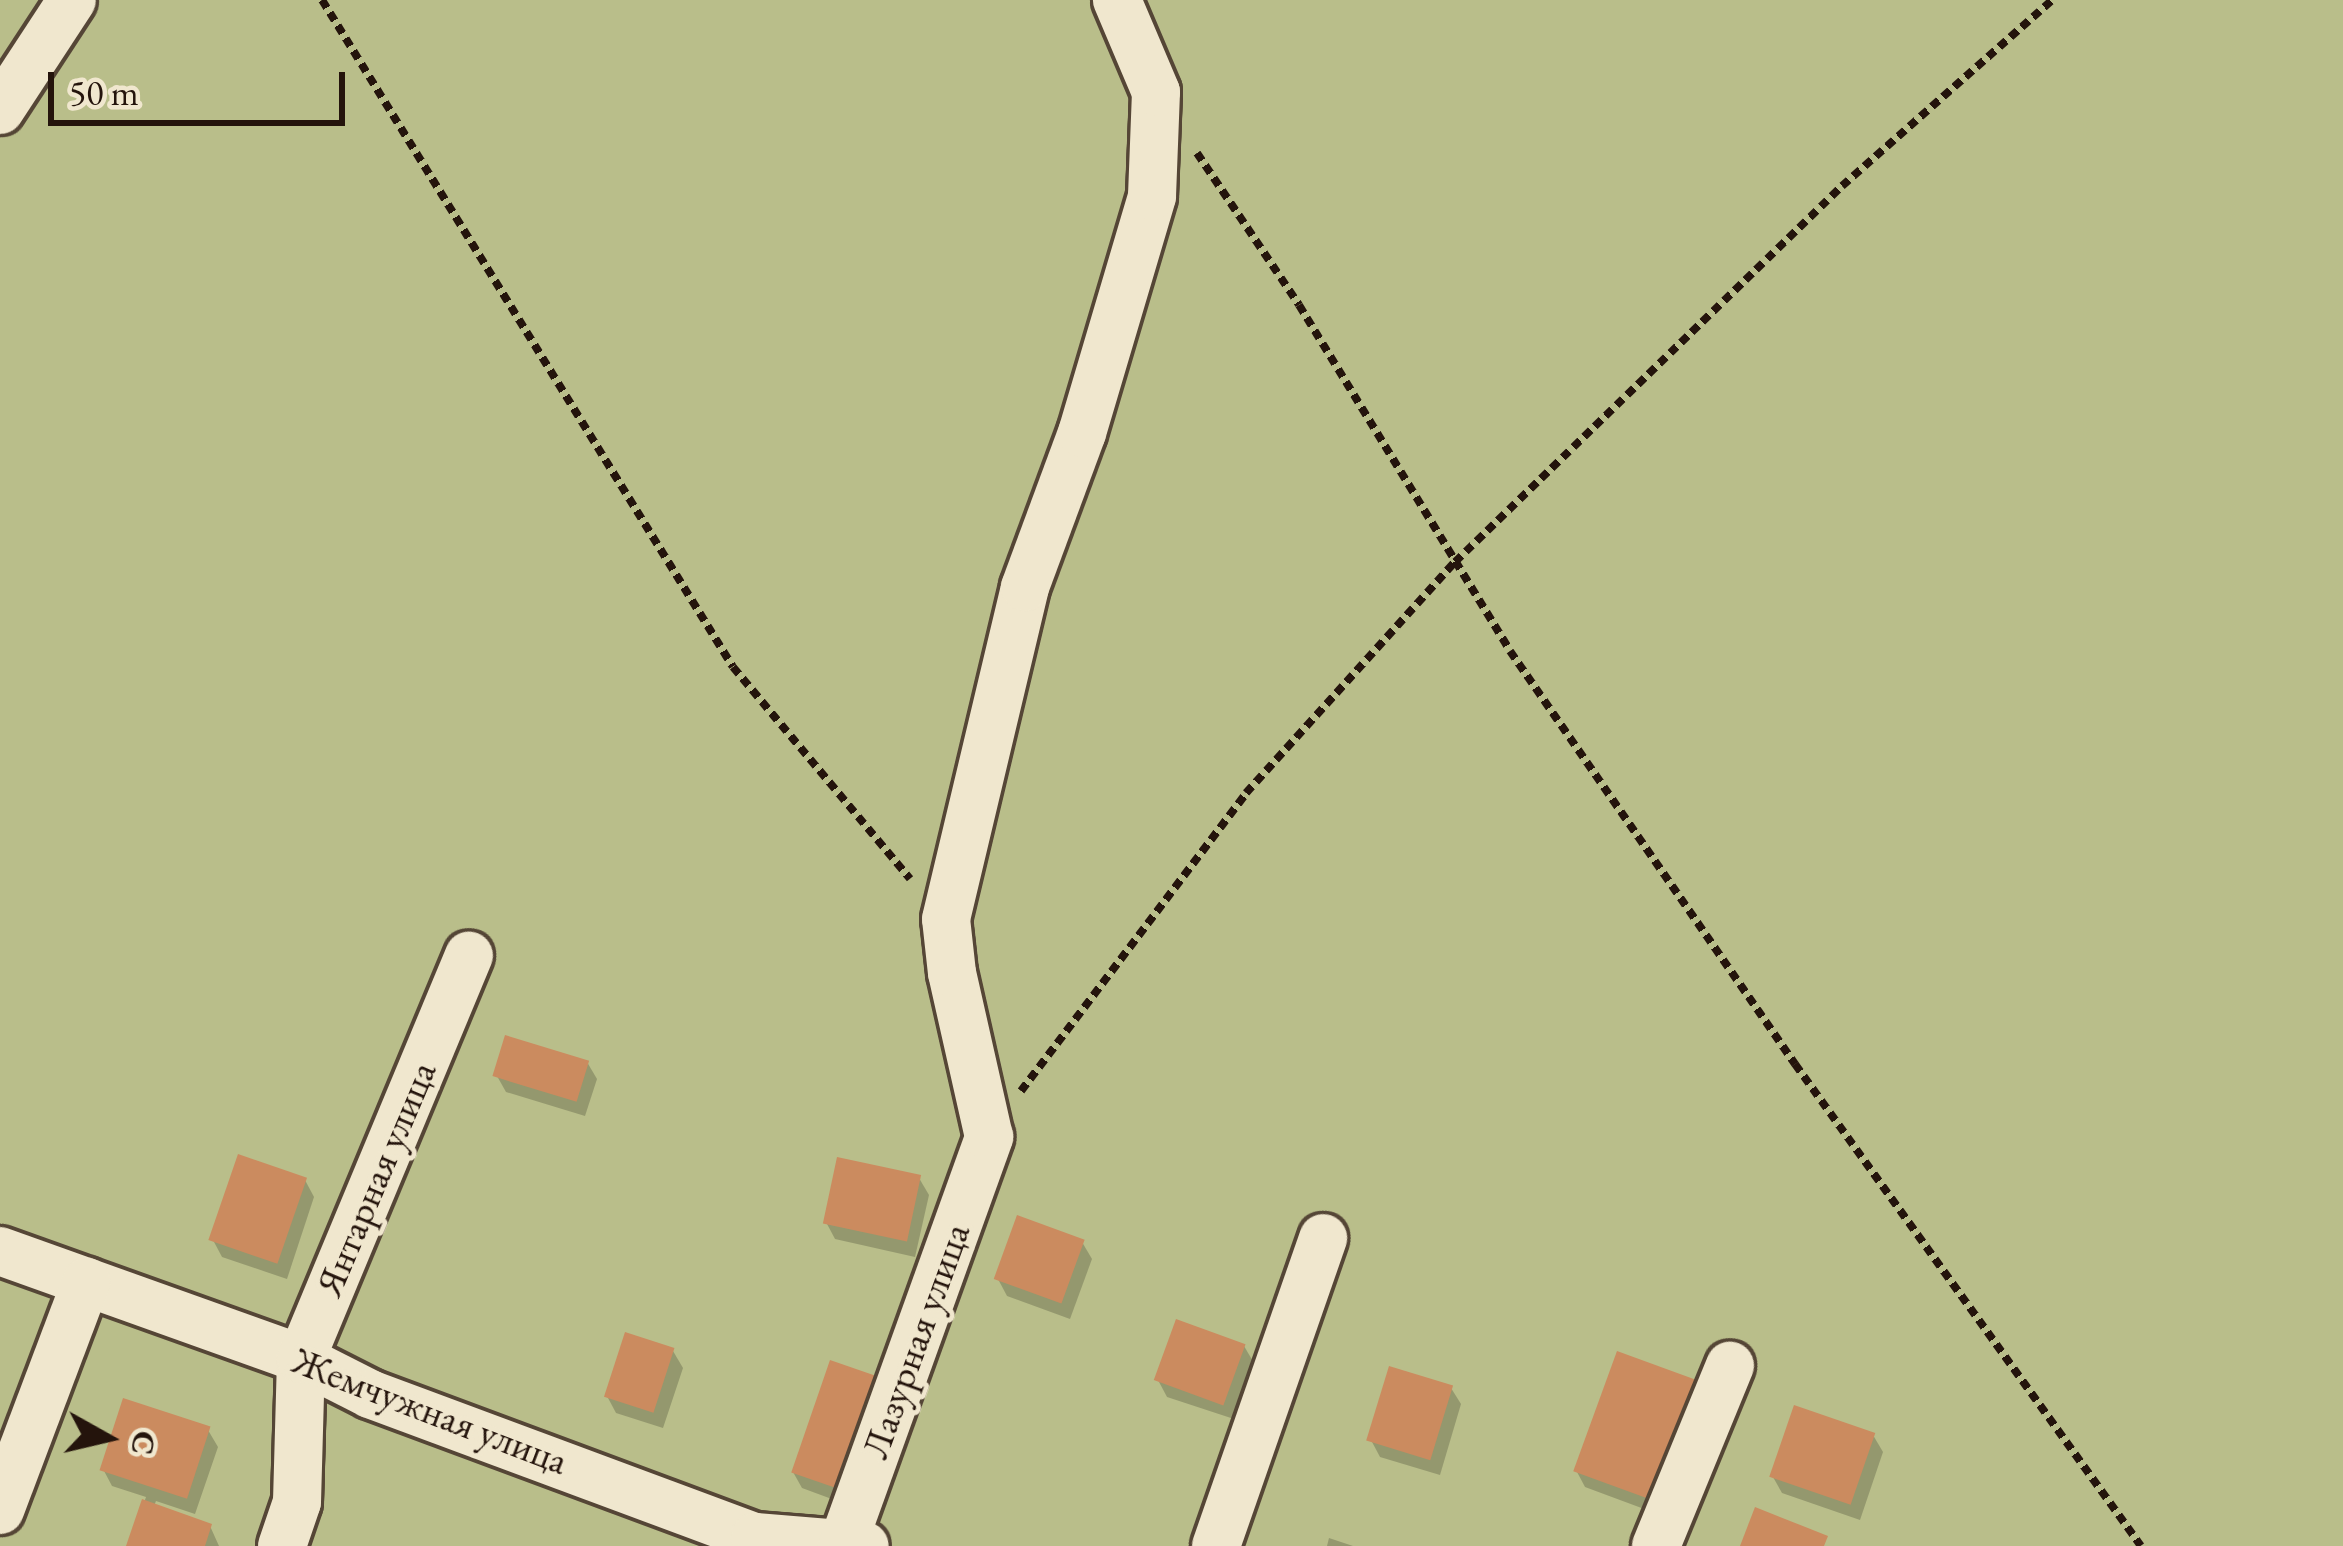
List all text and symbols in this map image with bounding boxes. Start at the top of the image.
scale bar [54,48,351,122]
text: 50 m [69,69,139,116]
street label: Янтарная улица [306,1055,446,1303]
street label: Лазурная улица [852,1217,980,1465]
street label: Жемчужная улица [286,1337,574,1485]
north arrow [48,1378,168,1498]
text: С [121,1428,167,1458]

